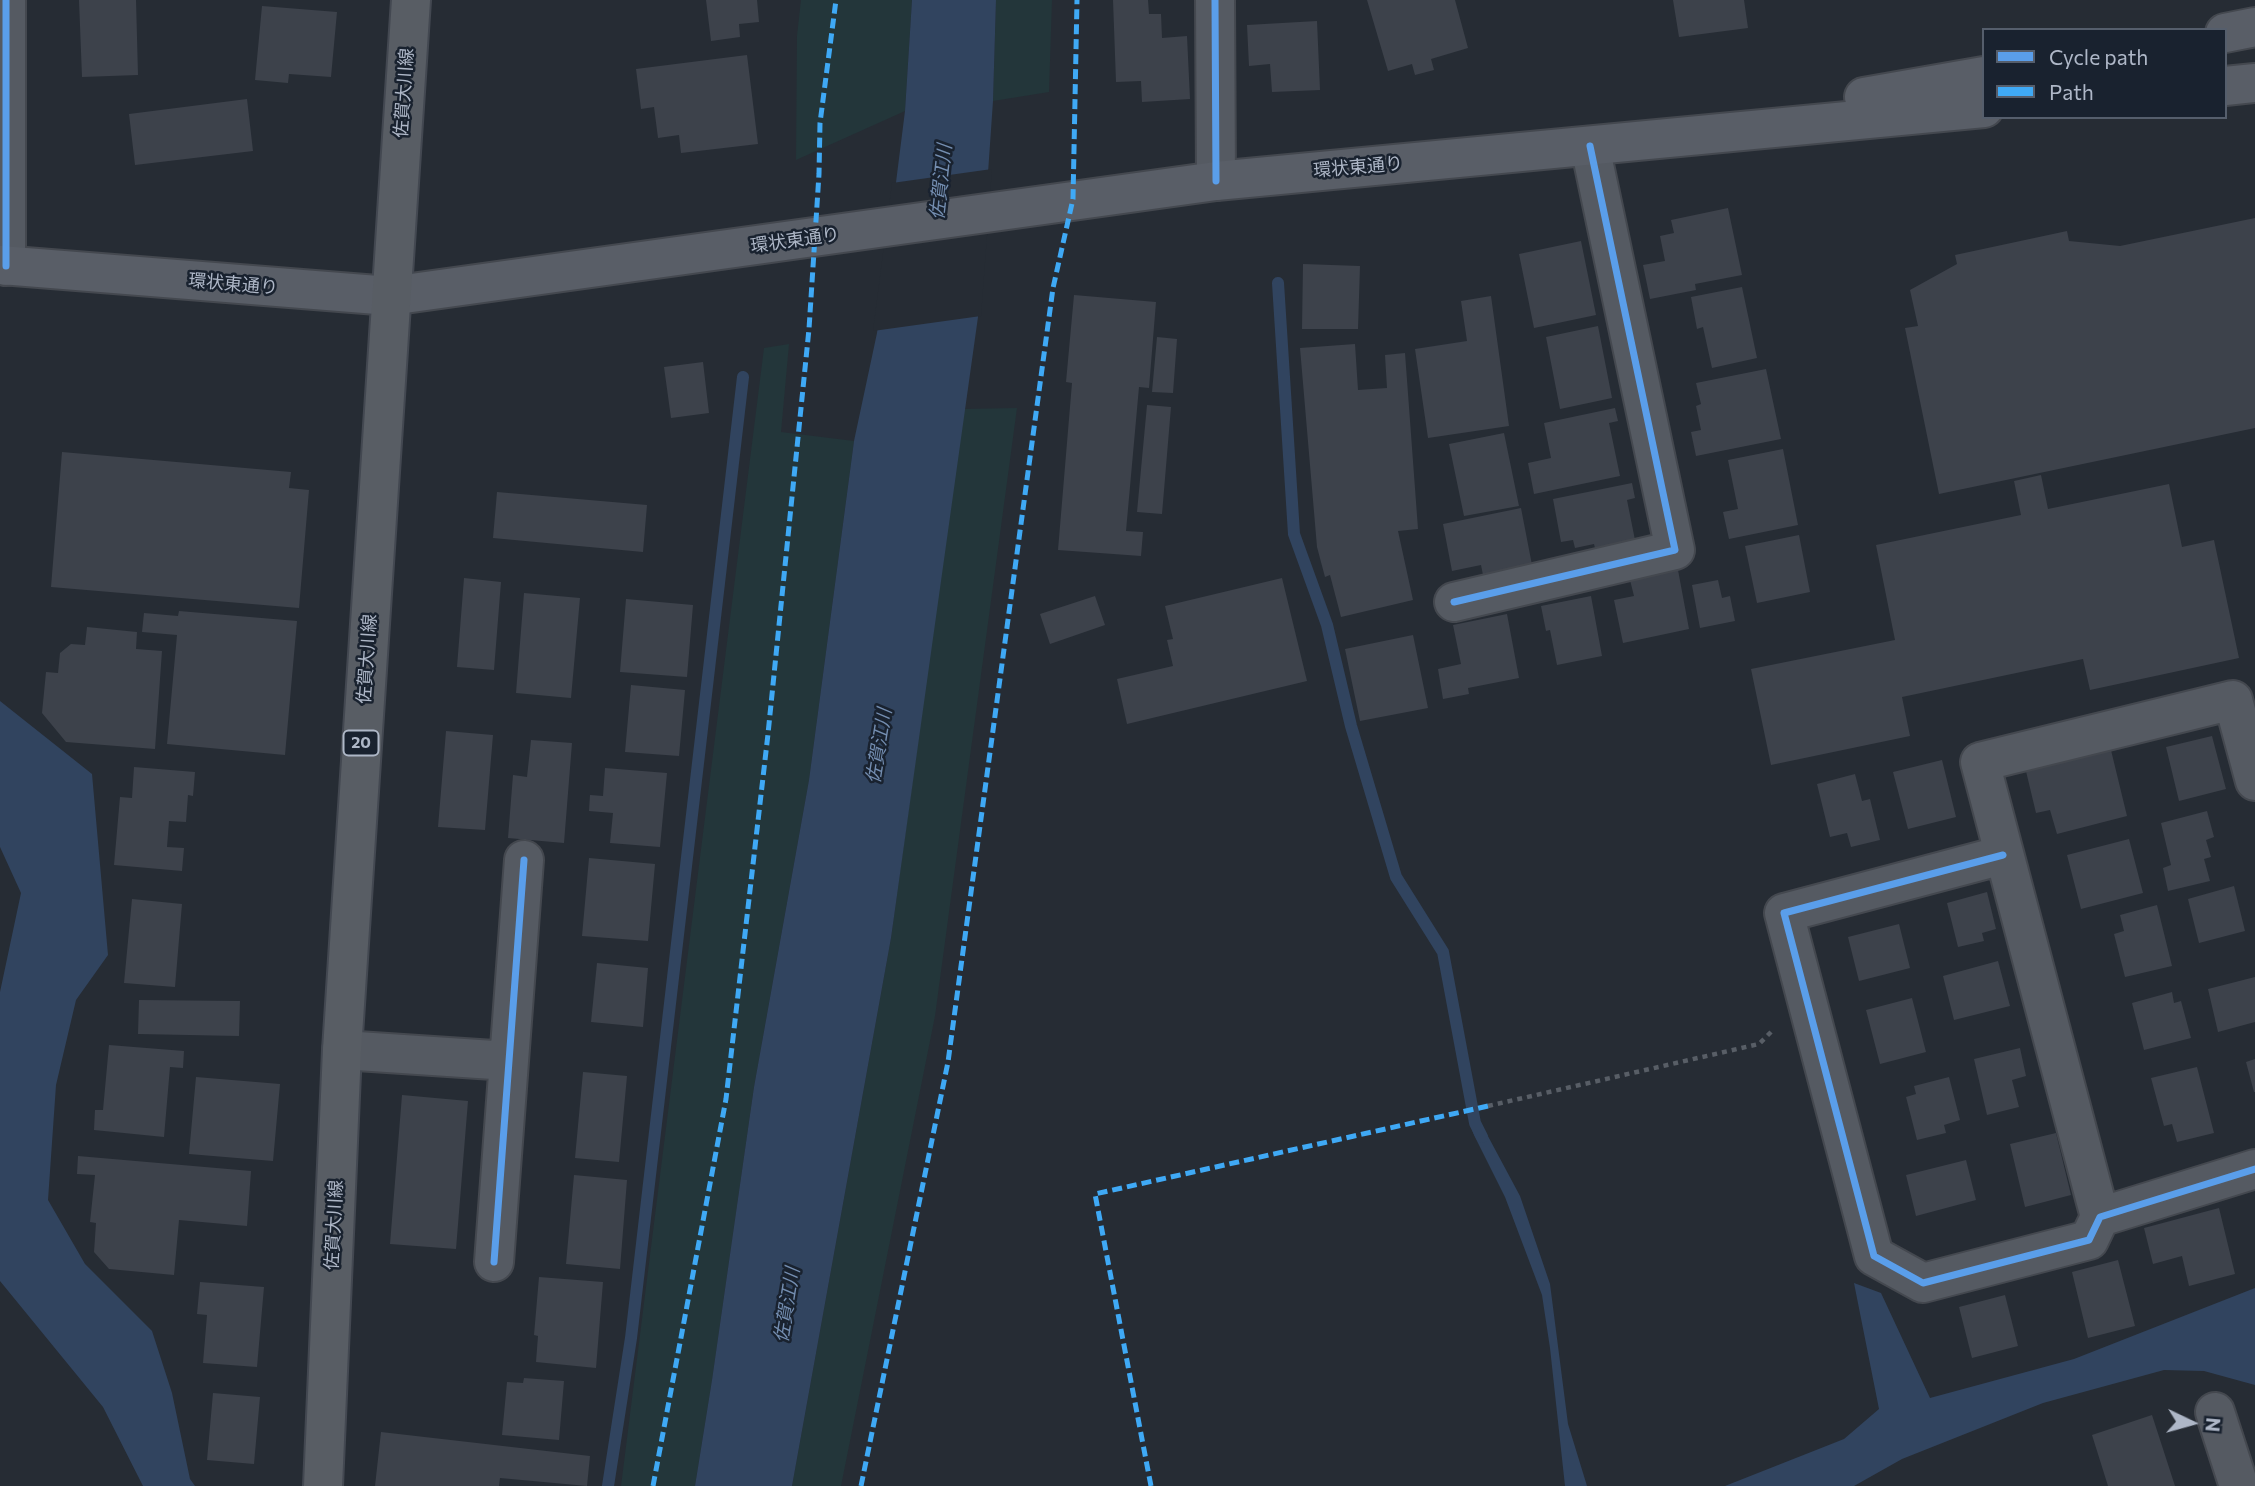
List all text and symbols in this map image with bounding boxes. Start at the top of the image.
legend [1982,28,2227,119]
text: Cycle path [2049,44,2148,69]
street label: 佐賀大川線 [390,47,418,139]
text: Path [2049,79,2094,104]
water label: 佐賀江川 [926,143,956,221]
street label: 環状東通り [1312,152,1404,182]
street label: 環状東通り [749,223,841,257]
street label: 環状東通り [187,269,279,299]
street label: 佐賀大川線 [353,613,381,705]
water label: 佐賀江川 [862,707,896,785]
road number: 20 [344,730,378,756]
street label: 佐賀大川線 [321,1179,347,1271]
water label: 佐賀江川 [770,1266,804,1344]
north arrow [2157,1388,2227,1458]
text: N [2201,1417,2225,1433]

